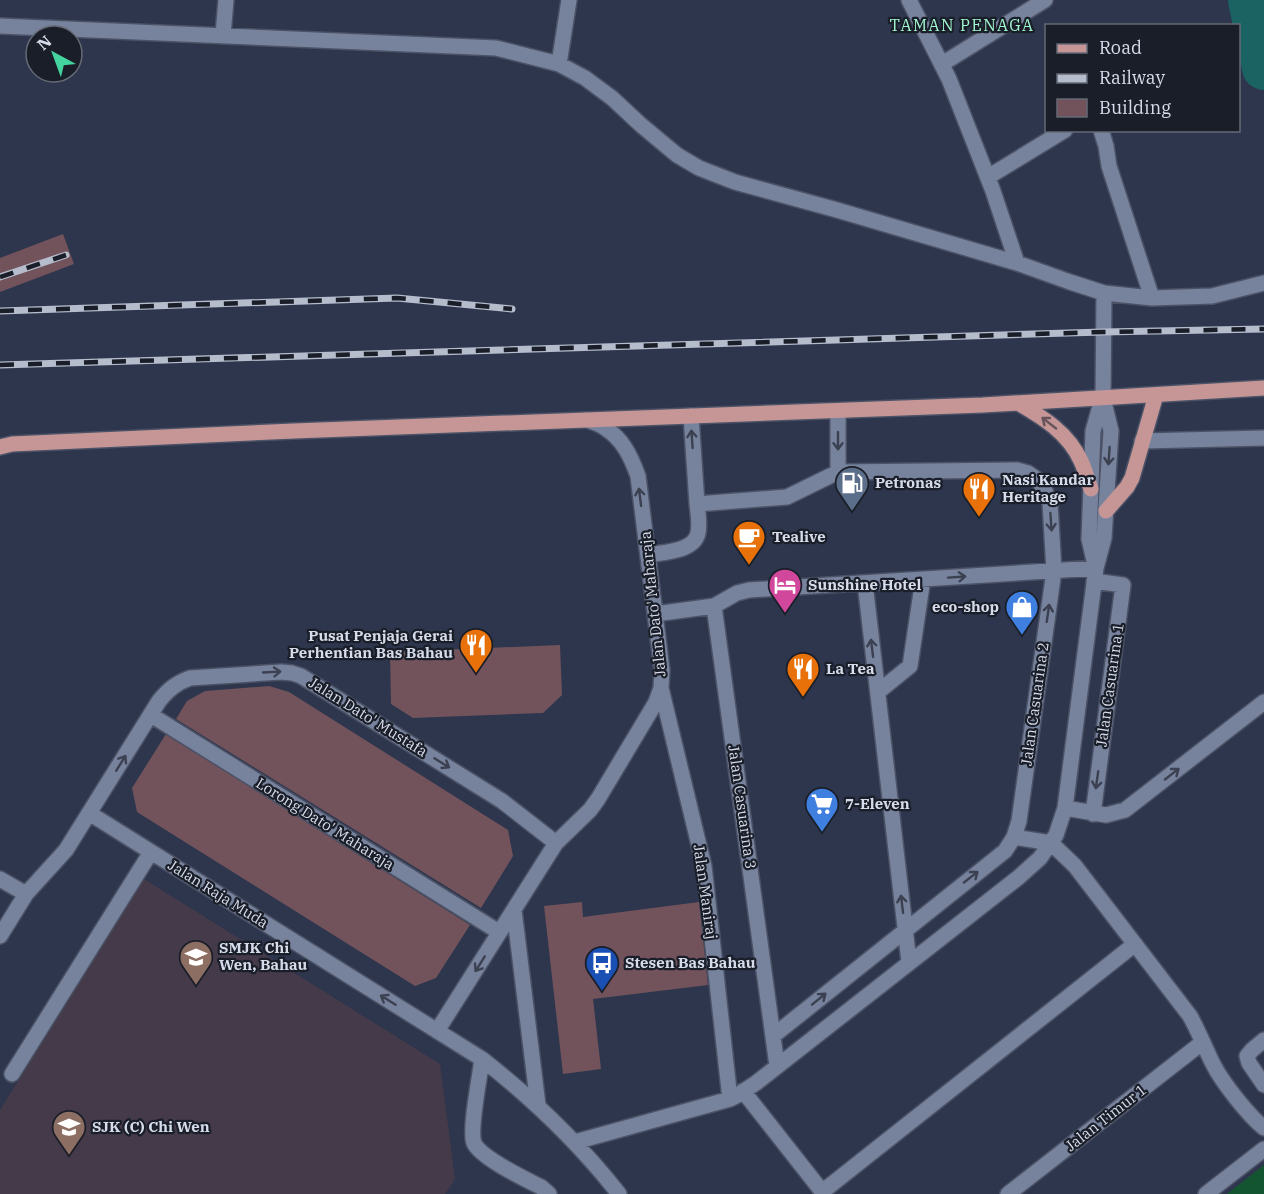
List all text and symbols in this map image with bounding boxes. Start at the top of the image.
district label: TAMAN PENAGA [889,15,1035,35]
north arrow [24,24,84,84]
legend [1045,24,1240,132]
text: N [33,31,55,54]
text: Road [1099,36,1142,59]
text: Railway [1099,66,1165,89]
text: Building [1099,96,1171,119]
one-way arrow [1042,417,1058,430]
one-way arrow [687,430,698,450]
one-way arrow [832,431,844,451]
one-way arrow [1103,445,1114,465]
fuel station icon: Petronas [834,465,870,512]
place label: Nasi Kandar Heritage [1002,470,1094,506]
restaurant icon: Nasi Kandar Heritage [961,471,997,518]
place label: Petronas [875,473,941,492]
one-way arrow [635,488,646,508]
one-way arrow [1046,512,1057,531]
cafe icon: Tealive [731,519,767,566]
place label: Tealive [772,527,826,546]
street label: Jalan Dato' Maharaja [635,530,670,678]
hotel icon: Sunshine Hotel [767,567,803,614]
one-way arrow [947,571,967,582]
place label: Sunshine Hotel [808,575,921,594]
shop icon: eco-shop [1004,589,1040,636]
place label: eco-shop [932,597,999,616]
one-way arrow [1043,603,1054,623]
street label: Jalan Casuarina 1 [1091,622,1128,748]
place label: Pusat Penjaja Gerai Perhentian Bas Bahau [289,626,453,662]
restaurant icon: Pusat Penjaja Gerai Perhentian Bas Bahau [458,627,494,674]
one-way arrow [867,638,878,658]
street label: Jalan Casuarina 2 [1016,641,1053,767]
restaurant icon: La Tea [785,651,821,698]
place label: La Tea [826,659,875,678]
one-way arrow [262,667,282,678]
street label: Jalan Dato' Mustafa [305,672,431,761]
street label: Jalan Casuarina 3 [724,744,761,870]
one-way arrow [115,755,127,772]
one-way arrow [433,757,450,770]
one-way arrow [1164,767,1180,780]
one-way arrow [1092,770,1103,790]
street label: Lorong Dato' Maharaja [253,773,398,874]
supermarket icon: 7-Eleven [804,786,840,833]
place label: 7-Eleven [845,794,910,813]
street label: Jalan Maniraj [689,843,722,941]
street label: Jalan Raja Muda [165,855,272,932]
one-way arrow [963,871,979,884]
one-way arrow [896,895,907,914]
place label: SMJK Chi Wen, Bahau [219,938,307,974]
school or university icon: SMJK Chi Wen, Bahau [178,939,214,986]
bus stop icon: Stesen Bas Bahau [584,945,620,992]
place label: Stesen Bas Bahau [625,953,756,972]
one-way arrow [473,955,485,972]
one-way arrow [811,993,827,1006]
one-way arrow [380,994,397,1006]
street label: Jalan Timur 1 [1061,1080,1150,1155]
school or university icon: SJK (C) Chi Wen [51,1109,87,1156]
place label: SJK (C) Chi Wen [92,1117,210,1136]

